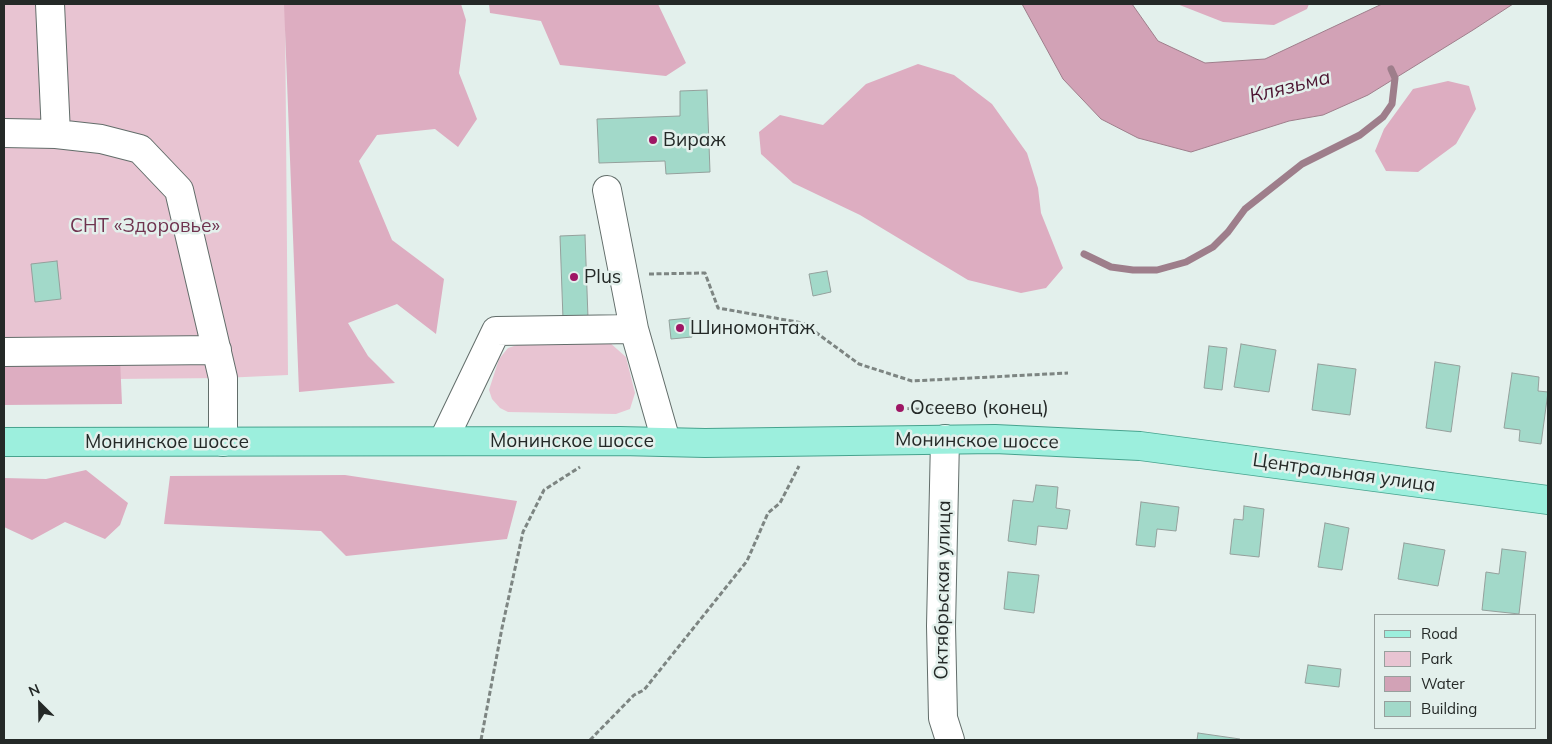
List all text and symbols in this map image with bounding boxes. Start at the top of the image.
water label: Клязьма [1247,65,1333,109]
place label: Вираж [663,129,726,151]
marker: Вираж [647,134,659,146]
park label: СНТ «Здоровье» [70,215,220,237]
place label: Plus [584,266,621,288]
marker: Plus [568,271,580,283]
place label: Шиномонтаж [690,317,815,339]
marker: Шиномонтаж [674,322,686,334]
place label: Осеево (конец) [910,397,1049,419]
marker: Осеево (конец) [894,402,906,414]
street label: Монинское шоссе [895,428,1059,454]
street label: Монинское шоссе [490,430,654,452]
street label: Монинское шоссе [85,431,249,453]
street label: Центральная улица [1251,449,1437,497]
street label: Октябрьская улица [930,500,956,680]
legend [1374,614,1537,729]
text: Road [1421,624,1458,643]
text: Park [1421,649,1453,668]
text: Water [1421,674,1465,693]
north arrow [15,679,65,729]
text: N [26,680,43,701]
text: Building [1421,699,1477,718]

